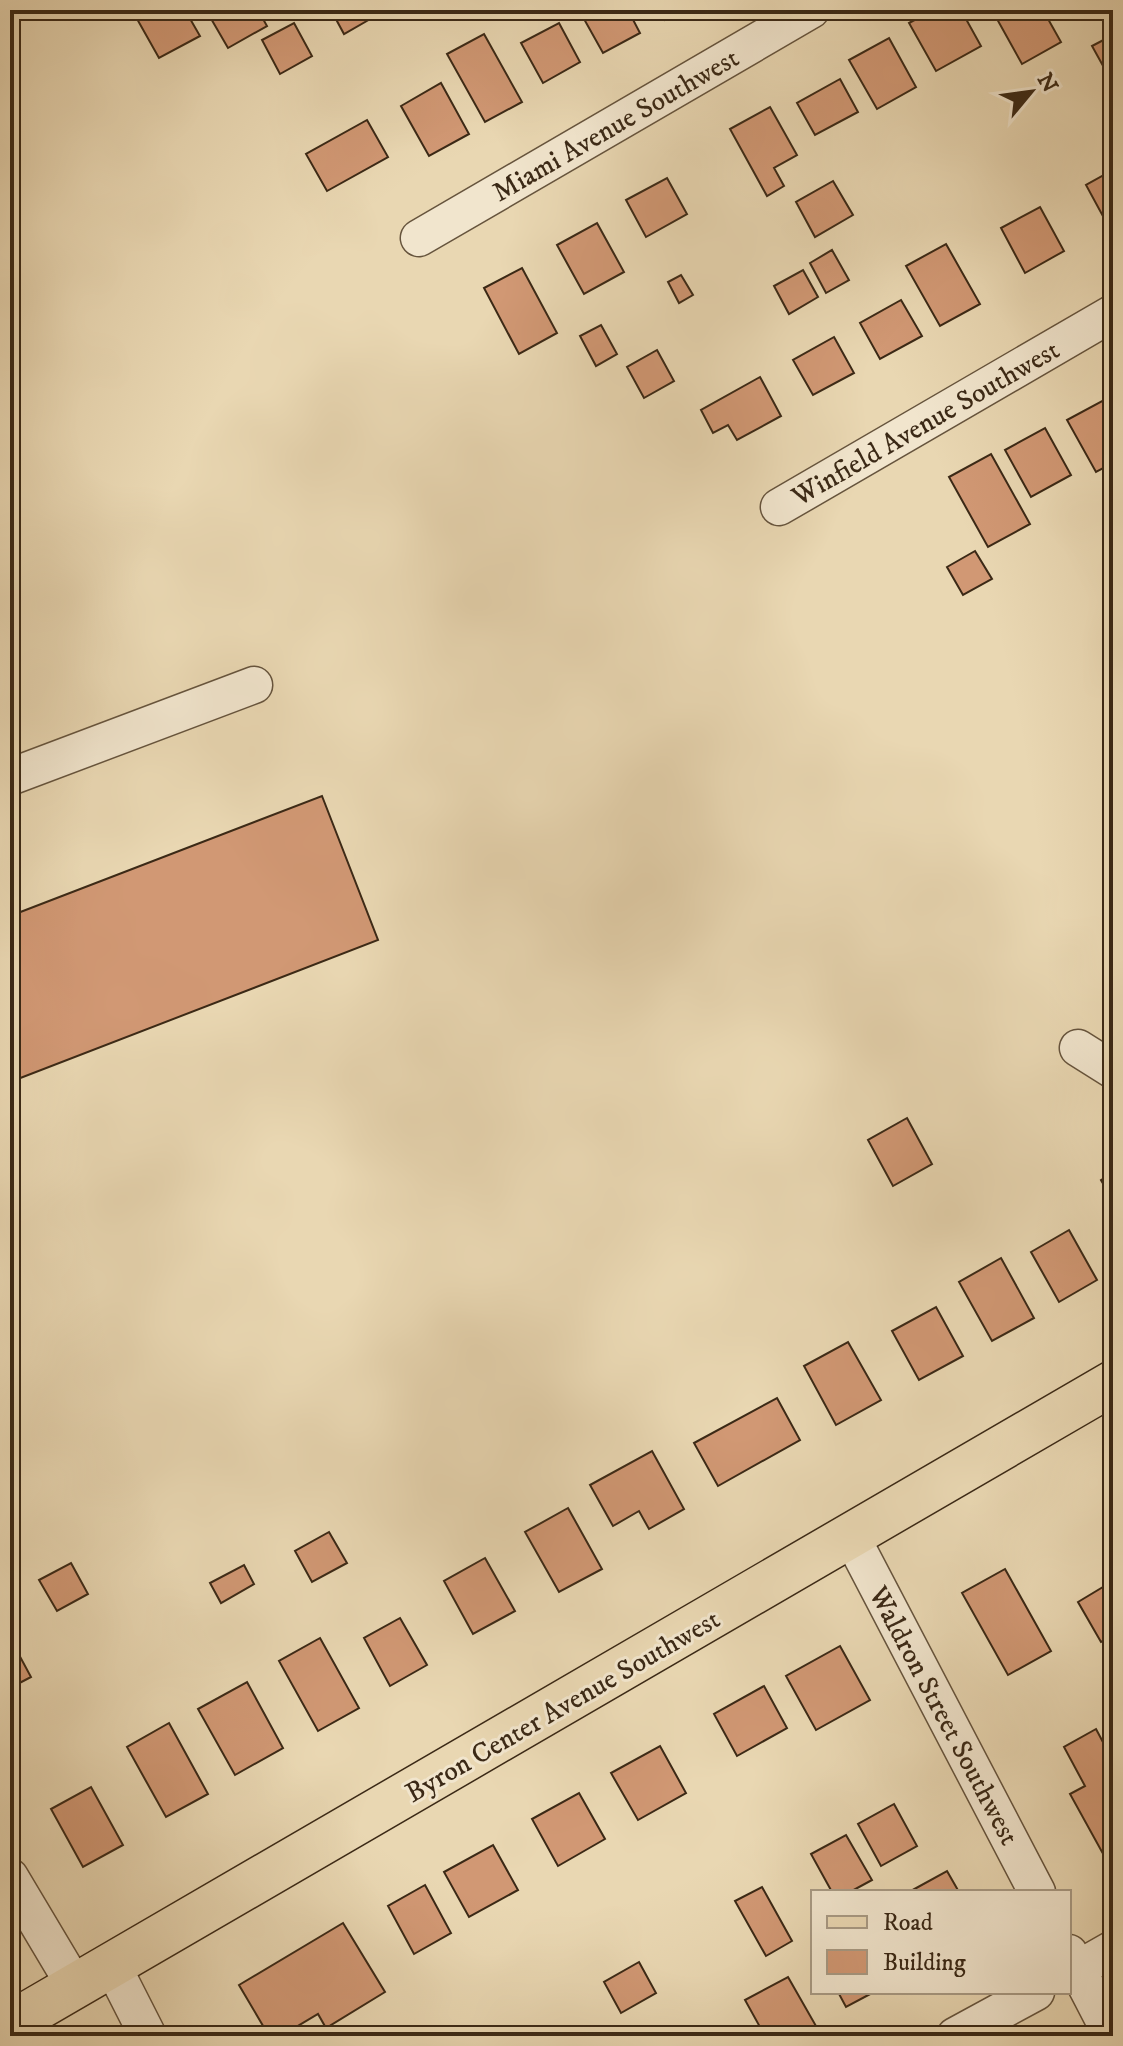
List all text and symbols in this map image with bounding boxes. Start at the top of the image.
street label: Miami Avenue Southwest [486,40,745,210]
north arrow [991,52,1071,132]
text: N [1031,69,1063,97]
street label: Winfield Avenue Southwest [785,332,1066,515]
street label: Waldron Street Southwest [860,1579,1027,1851]
street label: Byron Center Avenue Southwest [399,1602,726,1811]
legend [811,1890,1071,1994]
text: Road [883,1908,933,1938]
text: Building [883,1948,966,1978]

